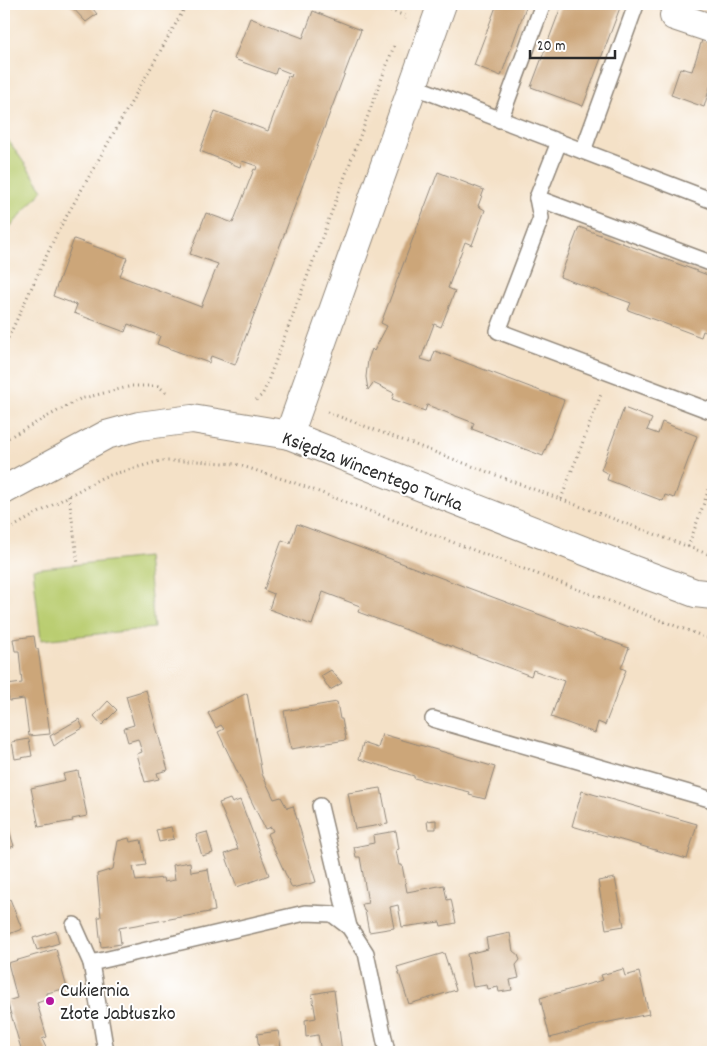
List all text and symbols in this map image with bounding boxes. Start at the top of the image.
scale bar [530,28,614,60]
text: 20 m [537,36,565,58]
street label: Księdza Wincentego Turka [277,425,467,520]
place label: Cukiernia Złote Jabłuszko [60,978,176,1029]
marker: Cukiernia Złote Jabłuszko [44,995,56,1007]

